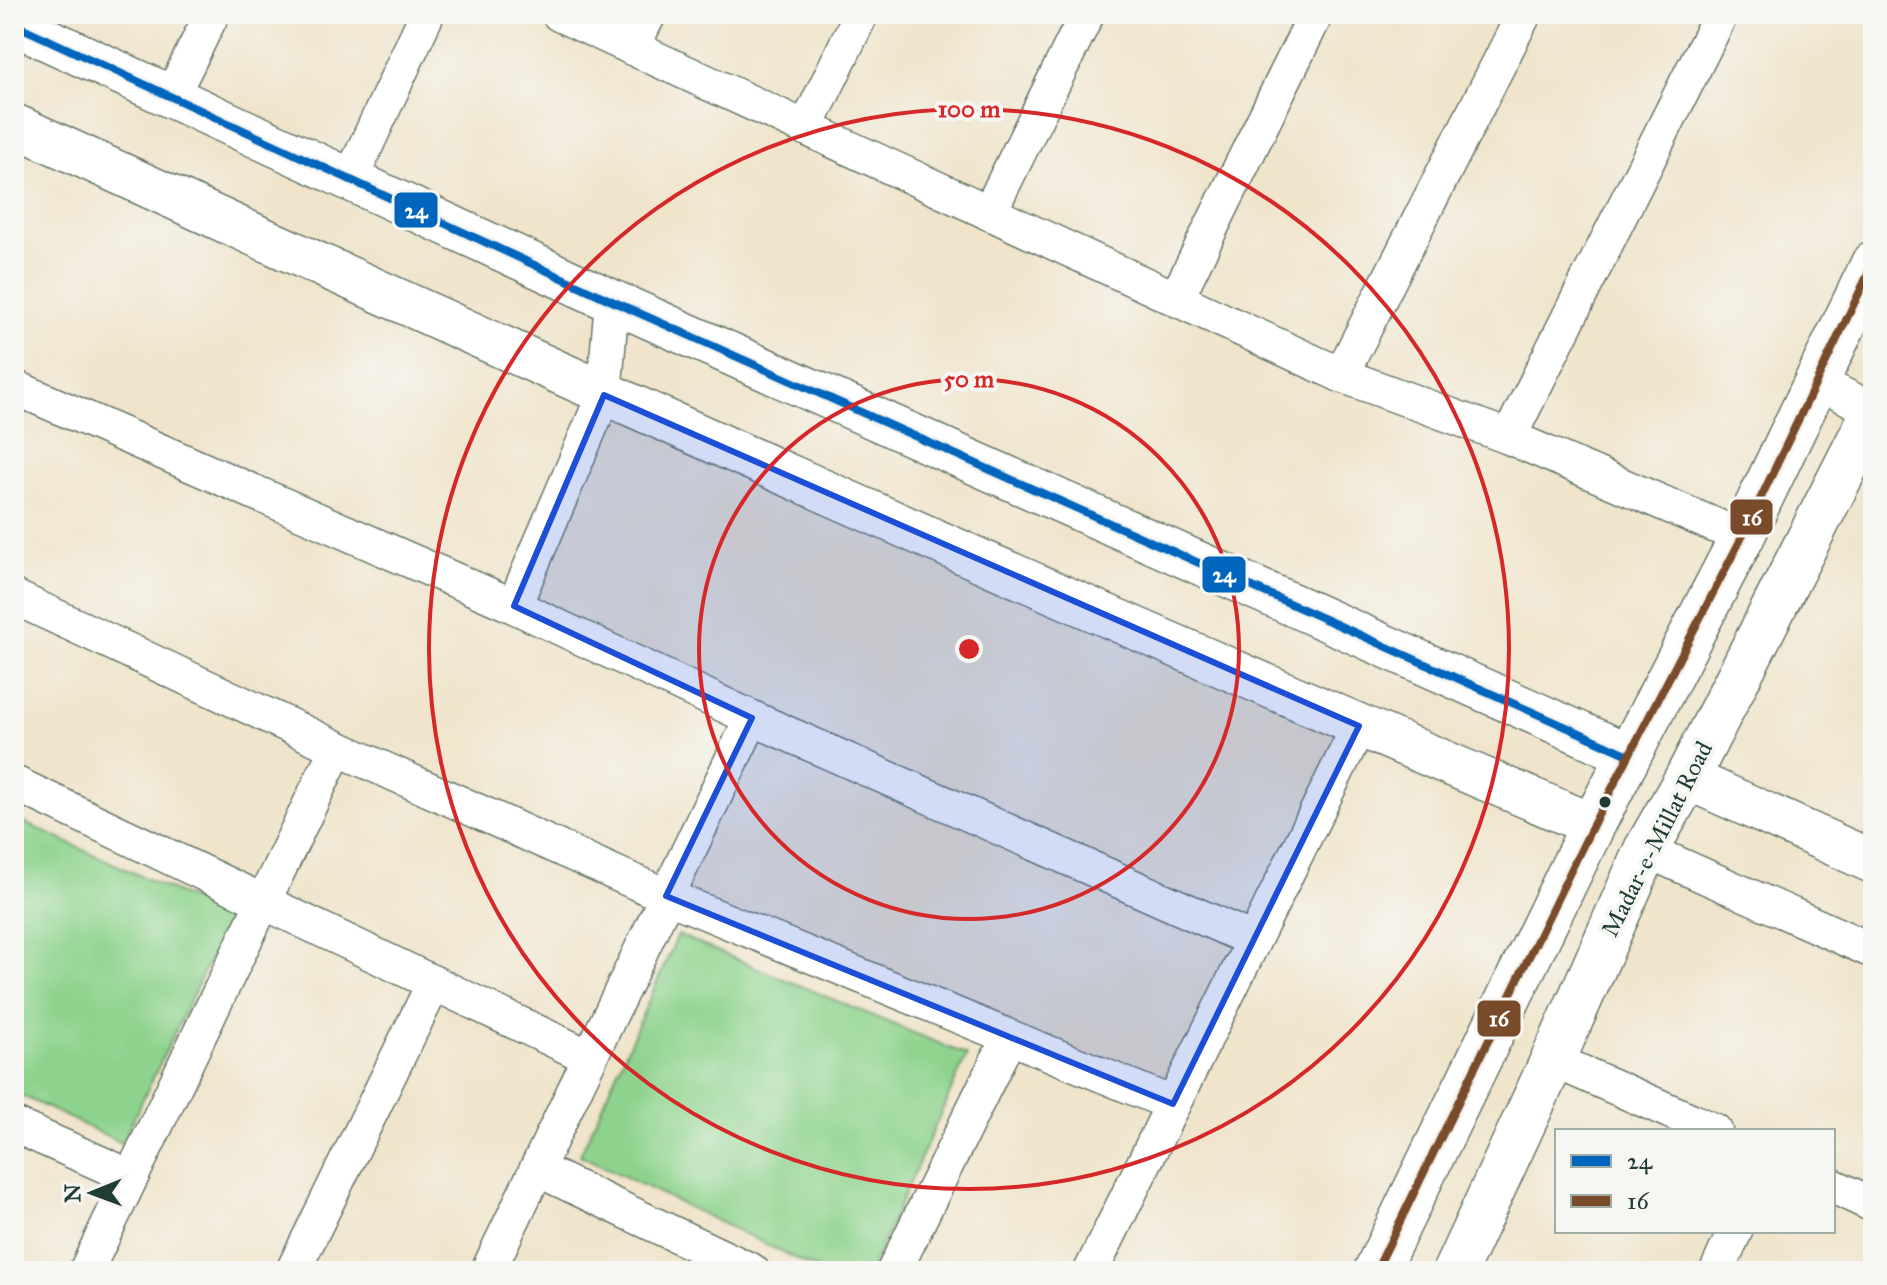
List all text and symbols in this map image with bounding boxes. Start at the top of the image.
text: 100 m [938,94,1001,124]
line badge: 24 [393,191,439,229]
text: 24 [404,197,429,224]
text: 50 m [944,364,995,394]
line badge: 16 [1729,498,1774,536]
text: 16 [1742,504,1764,531]
line badge: 24 [1201,555,1247,594]
text: 24 [1212,561,1237,588]
centre of rings [955,635,983,663]
street label: Madar-e-Millat Road [1595,736,1719,942]
unlabelled marker [1597,794,1613,810]
line badge: 16 [1476,999,1522,1038]
text: 16 [1489,1005,1511,1032]
legend [1555,1129,1835,1233]
text: 24 [1627,1146,1653,1176]
north arrow [52,1153,132,1233]
text: N [59,1183,86,1203]
text: 16 [1627,1186,1649,1216]

